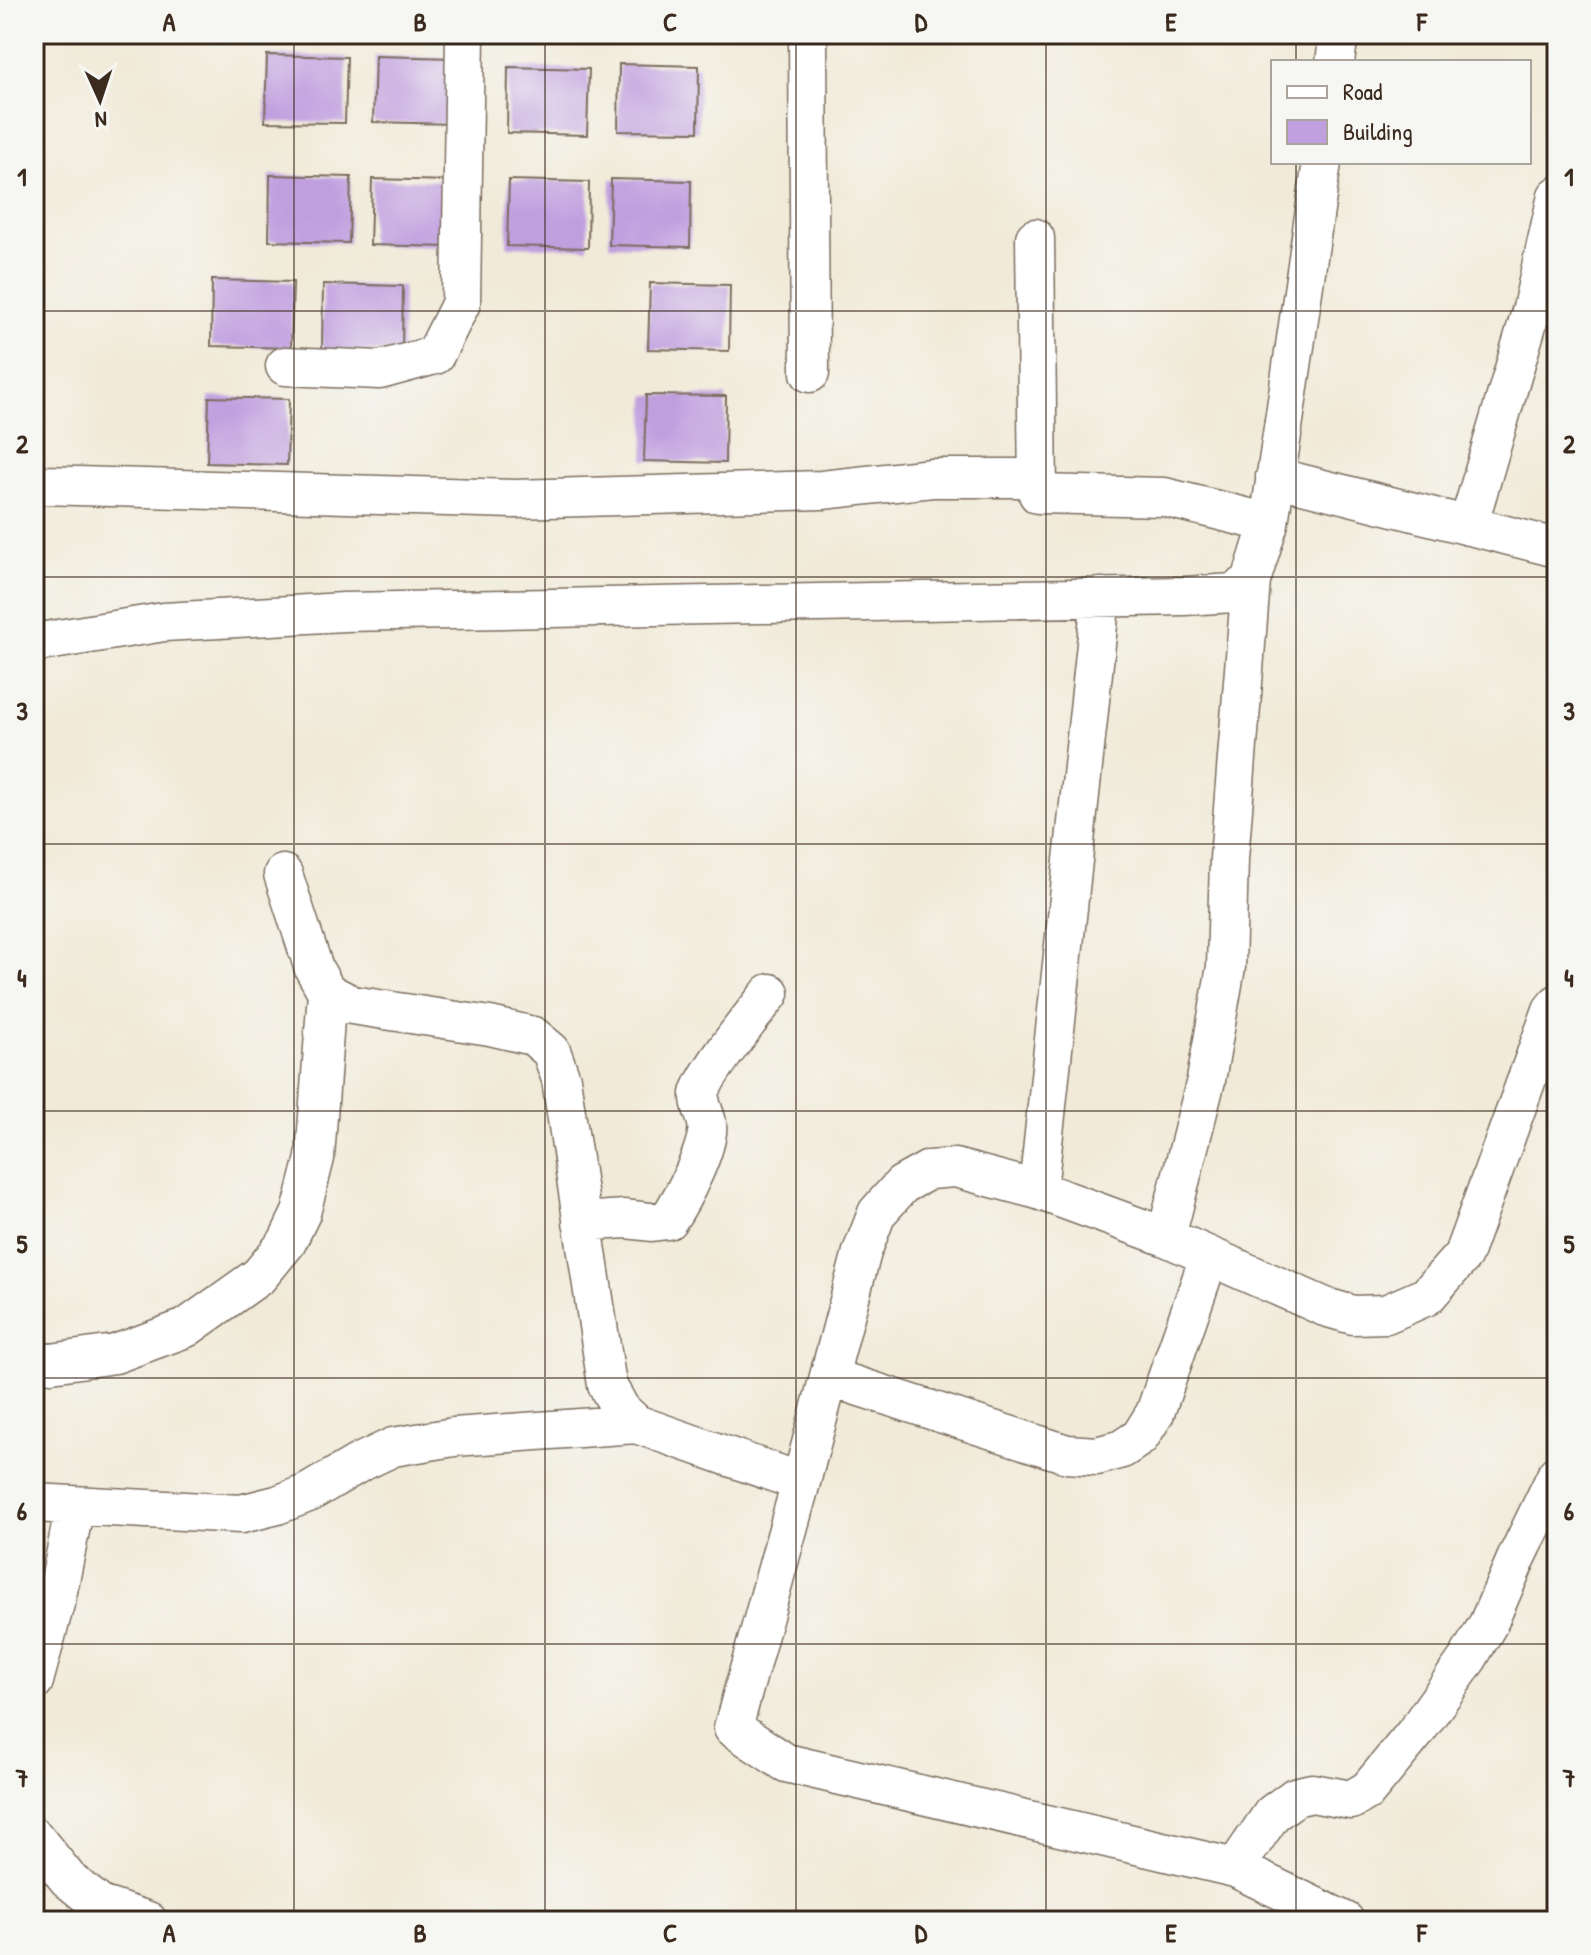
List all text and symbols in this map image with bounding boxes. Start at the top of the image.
text: A [163,4,176,39]
text: B [413,4,427,39]
text: C [663,4,677,39]
text: D [915,4,928,39]
text: E [1165,4,1177,39]
text: F [1416,4,1428,39]
north arrow [60,60,140,140]
legend [1271,60,1531,164]
text: Road [1343,75,1382,107]
text: N [94,105,108,135]
text: Building [1343,115,1413,147]
text: 1 [17,159,27,194]
text: 1 [1564,159,1574,194]
text: 2 [16,426,29,461]
text: 2 [1563,426,1576,461]
text: 3 [16,693,28,728]
text: 3 [1563,693,1575,728]
text: 4 [17,960,27,995]
text: 4 [1564,960,1574,995]
text: 5 [17,1226,28,1261]
text: 5 [1564,1226,1575,1261]
text: 6 [17,1493,28,1528]
text: 6 [1564,1493,1575,1528]
text: 7 [15,1760,29,1795]
text: 7 [1562,1760,1576,1795]
text: A [163,1915,176,1950]
text: B [413,1915,427,1950]
text: C [663,1915,677,1950]
text: D [915,1915,928,1950]
text: E [1165,1915,1177,1950]
text: F [1416,1915,1428,1950]

